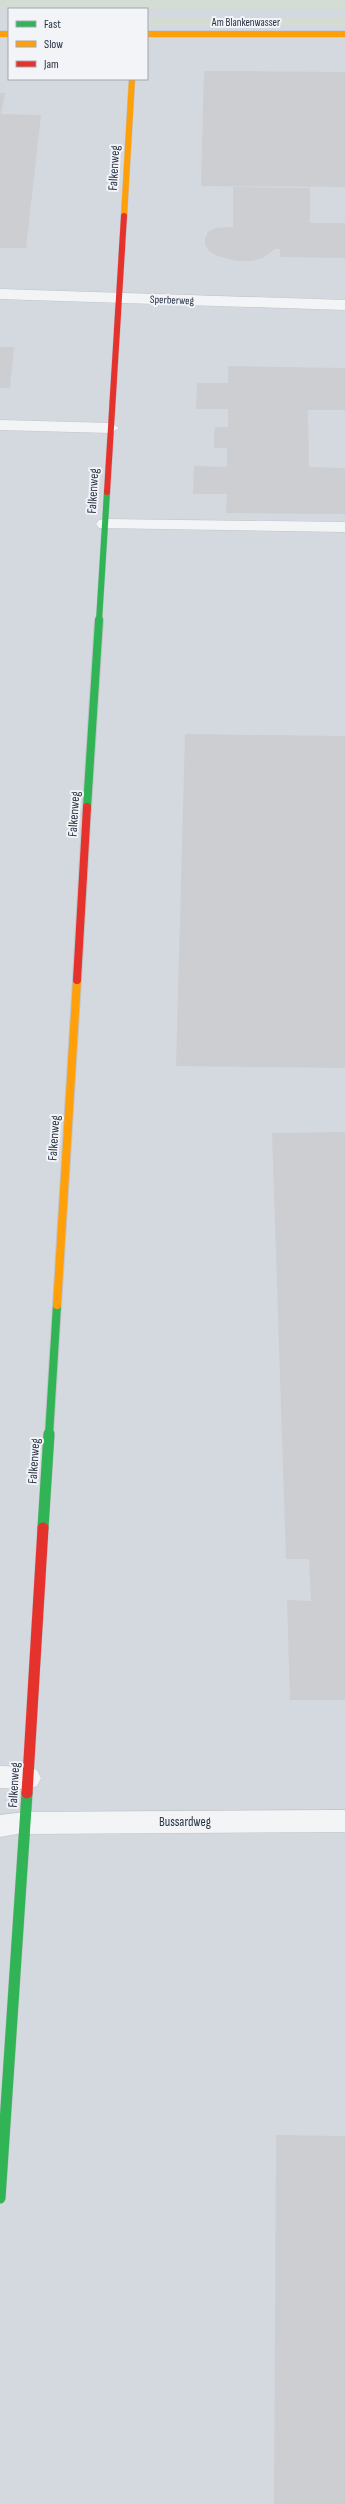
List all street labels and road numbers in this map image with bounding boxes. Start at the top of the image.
street label: Am Blankenwasser [211,16,280,29]
street label: Falkenweg [105,145,123,191]
street label: Sperberweg [150,293,195,307]
street label: Falkenweg [84,468,102,514]
street label: Falkenweg [64,791,84,837]
street label: Falkenweg [44,1115,64,1161]
street label: Falkenweg [24,1438,44,1484]
street label: Falkenweg [5,1762,23,1808]
street label: Bussardweg [159,1814,211,1830]

